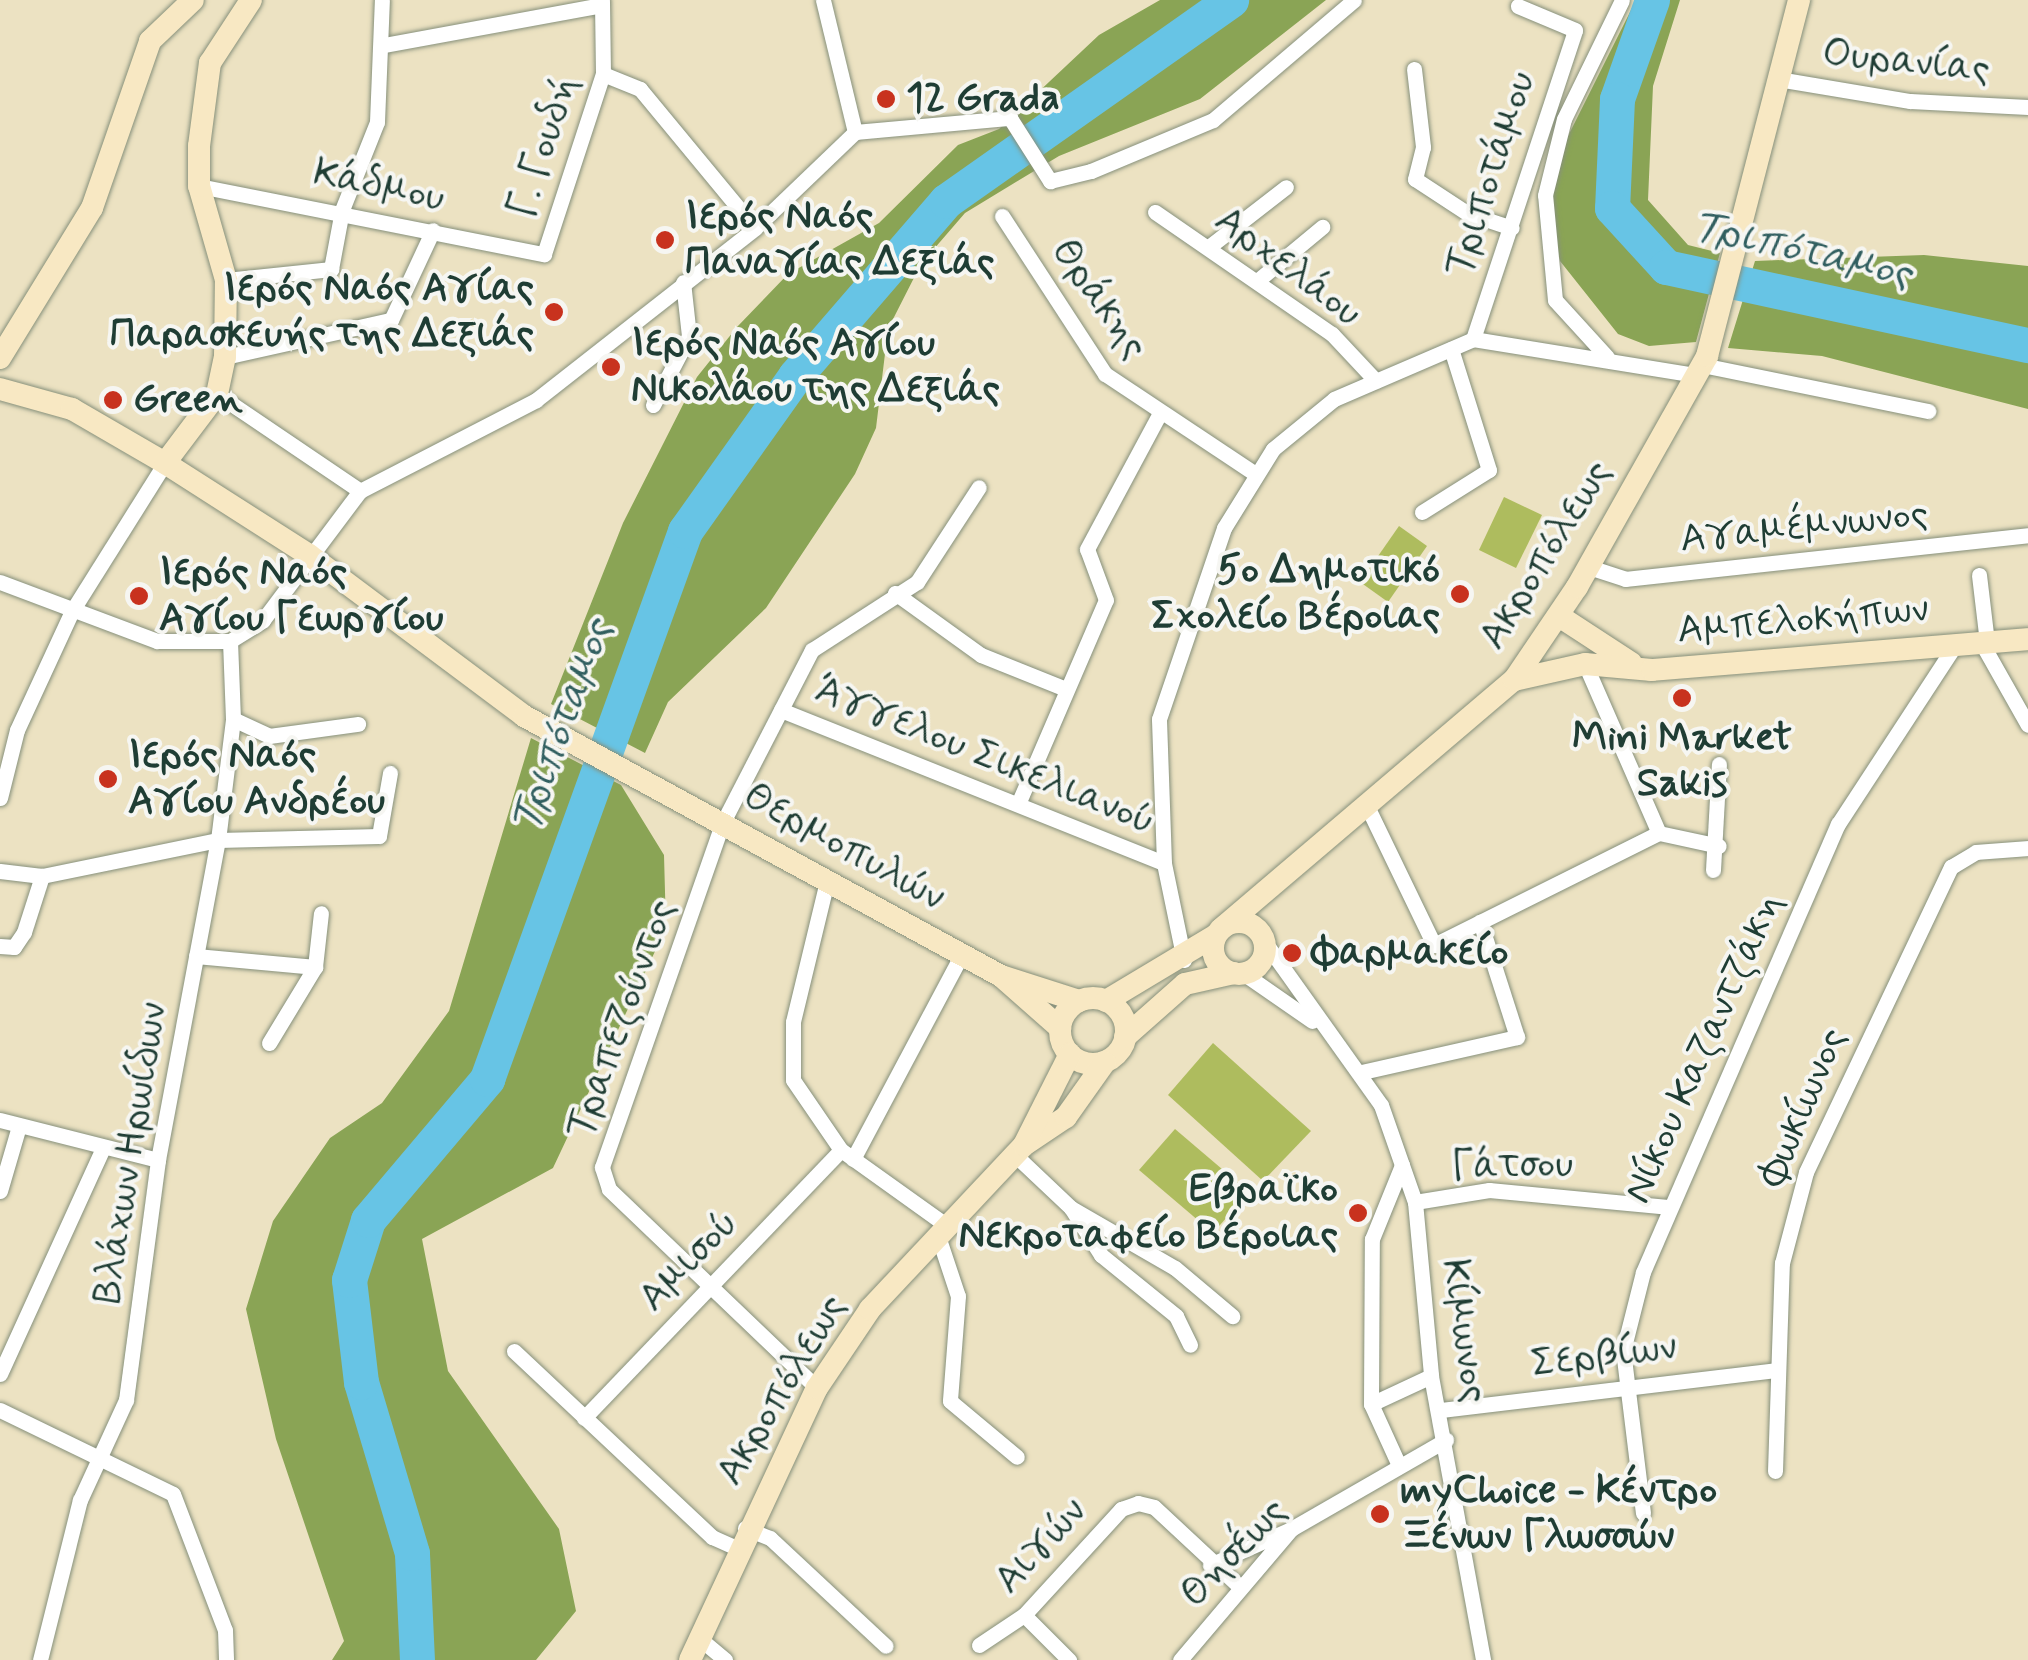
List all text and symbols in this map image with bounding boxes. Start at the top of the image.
street label: Ουρανίας [1820,29,1992,95]
street label: Τριποτάμου [1435,65,1547,283]
street label: Γ. Γουδή [498,70,590,224]
place label: 12 Grada [906,75,1060,123]
marker: 12 Grada [875,88,897,110]
street label: Κάδμου [309,149,449,223]
place label: Ιερός Ναός Παναγίας Δεξιάς [685,193,995,287]
street label: Αρχελάου [1205,196,1371,338]
water label: Τριπόταμος [1688,201,1916,301]
marker: Ιερός Ναός Παναγίας Δεξιάς [654,229,676,251]
street label: Θράκης [1040,229,1158,369]
place label: Ιερός Ναός Αγίας Παρασκευής της Δεξιάς [110,265,534,359]
marker: Ιερός Ναός Αγίας Παρασκευής της Δεξιάς [543,301,565,323]
place label: Ιερός Ναός Αγίου Νικολάου της Δεξιάς [631,320,1000,414]
marker: Ιερός Ναός Αγίου Νικολάου της Δεξιάς [600,356,622,378]
place label: Green [133,376,243,424]
marker: Green [102,389,124,411]
street label: Ακροπόλεως [1469,452,1623,658]
street label: Αγαμέμνωνος [1678,490,1930,564]
place label: 5ο Δημοτικό Σχολείο Βέροιας [1151,547,1440,641]
place label: Ιερός Ναός Αγίου Γεωργίου [159,549,444,643]
marker: 5ο Δημοτικό Σχολείο Βέροιας [1449,583,1471,605]
marker: Ιερός Ναός Αγίου Γεωργίου [128,585,150,607]
street label: Αμπελοκήπων [1675,585,1931,655]
water label: Τριπόταμος [501,613,625,839]
street label: Άγγελου Σικελιανού [808,666,1162,846]
marker: Mini Market Sakis [1671,687,1693,709]
place label: Mini Market Sakis [1572,714,1792,808]
place label: Ιερός Ναός Αγίου Ανδρέου [128,732,385,826]
marker: Ιερός Ναός Αγίου Ανδρέου [97,768,119,790]
street label: Θερμοπυλών [735,772,953,922]
street label: Νίκου Καζαντζάκη [1614,885,1794,1211]
street label: Τραπεζούντος [557,893,687,1145]
place label: Φαρμακείο [1312,929,1508,977]
marker: Φαρμακείο [1281,942,1303,964]
street label: Βλάχων Ηρωίδων [83,999,179,1307]
street label: Φωκίωνος [1748,1021,1858,1193]
street label: Γάτσου [1450,1141,1574,1191]
place label: Εβραϊκο Νεκροταφείο Βέροιας [958,1166,1338,1260]
street label: Αμισού [629,1200,749,1322]
marker: Εβραϊκο Νεκροταφείο Βέροιας [1347,1202,1369,1224]
street label: Κίμωνος [1430,1256,1498,1406]
street label: Ακροπόλεως [706,1286,858,1494]
street label: Σερβίων [1529,1323,1679,1389]
place label: myChoice - Κέντρο Ξένων Γλωσσών [1400,1467,1717,1561]
street label: Αιγών [985,1488,1097,1604]
street label: Θησέως [1170,1488,1298,1618]
marker: myChoice - Κέντρο Ξένων Γλωσσών [1369,1503,1391,1525]

